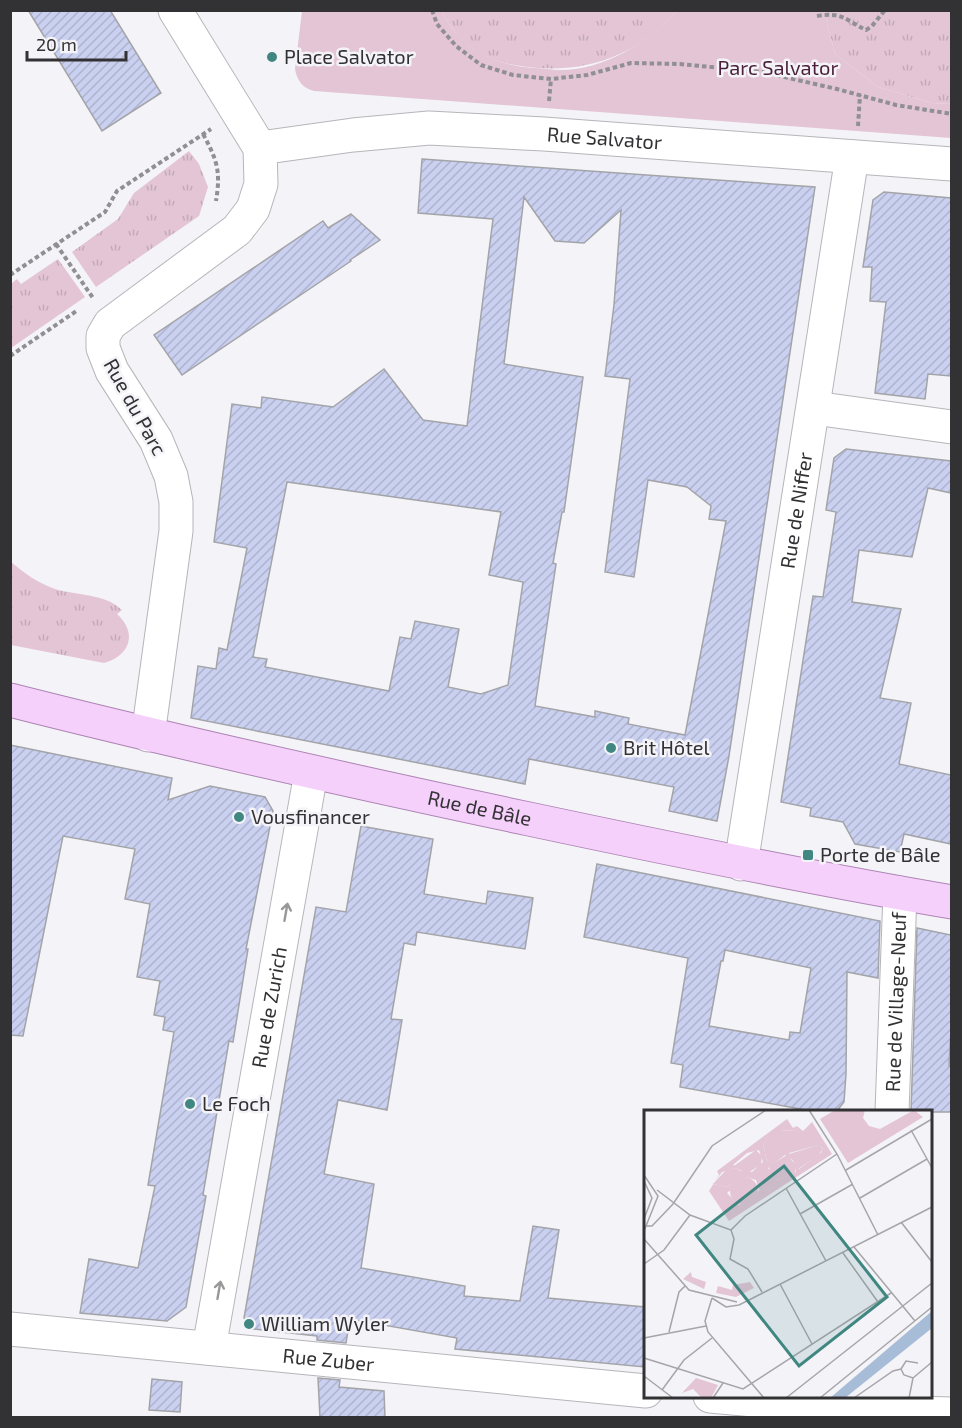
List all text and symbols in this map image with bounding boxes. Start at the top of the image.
scale bar [27,24,126,62]
text: 20 m [36,33,77,55]
place label: Place Salvator [284,44,414,68]
marker: Place Salvator [265,50,279,64]
park label: Parc Salvator [718,55,838,79]
street label: Rue Salvator [546,121,663,154]
street label: Rue du Parc [100,354,172,459]
street label: Rue de Niffer [775,450,817,570]
place label: Brit Hôtel [623,735,710,759]
marker: Brit Hôtel [604,741,618,755]
street label: Rue de Bâle [426,785,534,830]
place label: Vousfinancer [251,804,370,828]
marker: Vousfinancer [232,810,246,824]
place label: Porte de Bâle [820,842,941,866]
marker: Porte de Bâle [801,848,815,862]
one-way arrow [281,903,292,922]
street label: Rue de Village-Neuf [880,911,910,1092]
street label: Rue de Zurich [246,945,291,1070]
place label: Le Foch [202,1091,271,1115]
marker: Le Foch [183,1097,197,1111]
inset map [644,1110,932,1398]
one-way arrow [214,1281,225,1300]
place label: William Wyler [261,1311,389,1335]
marker: William Wyler [242,1317,256,1331]
street label: Rue Zuber [282,1343,375,1375]

